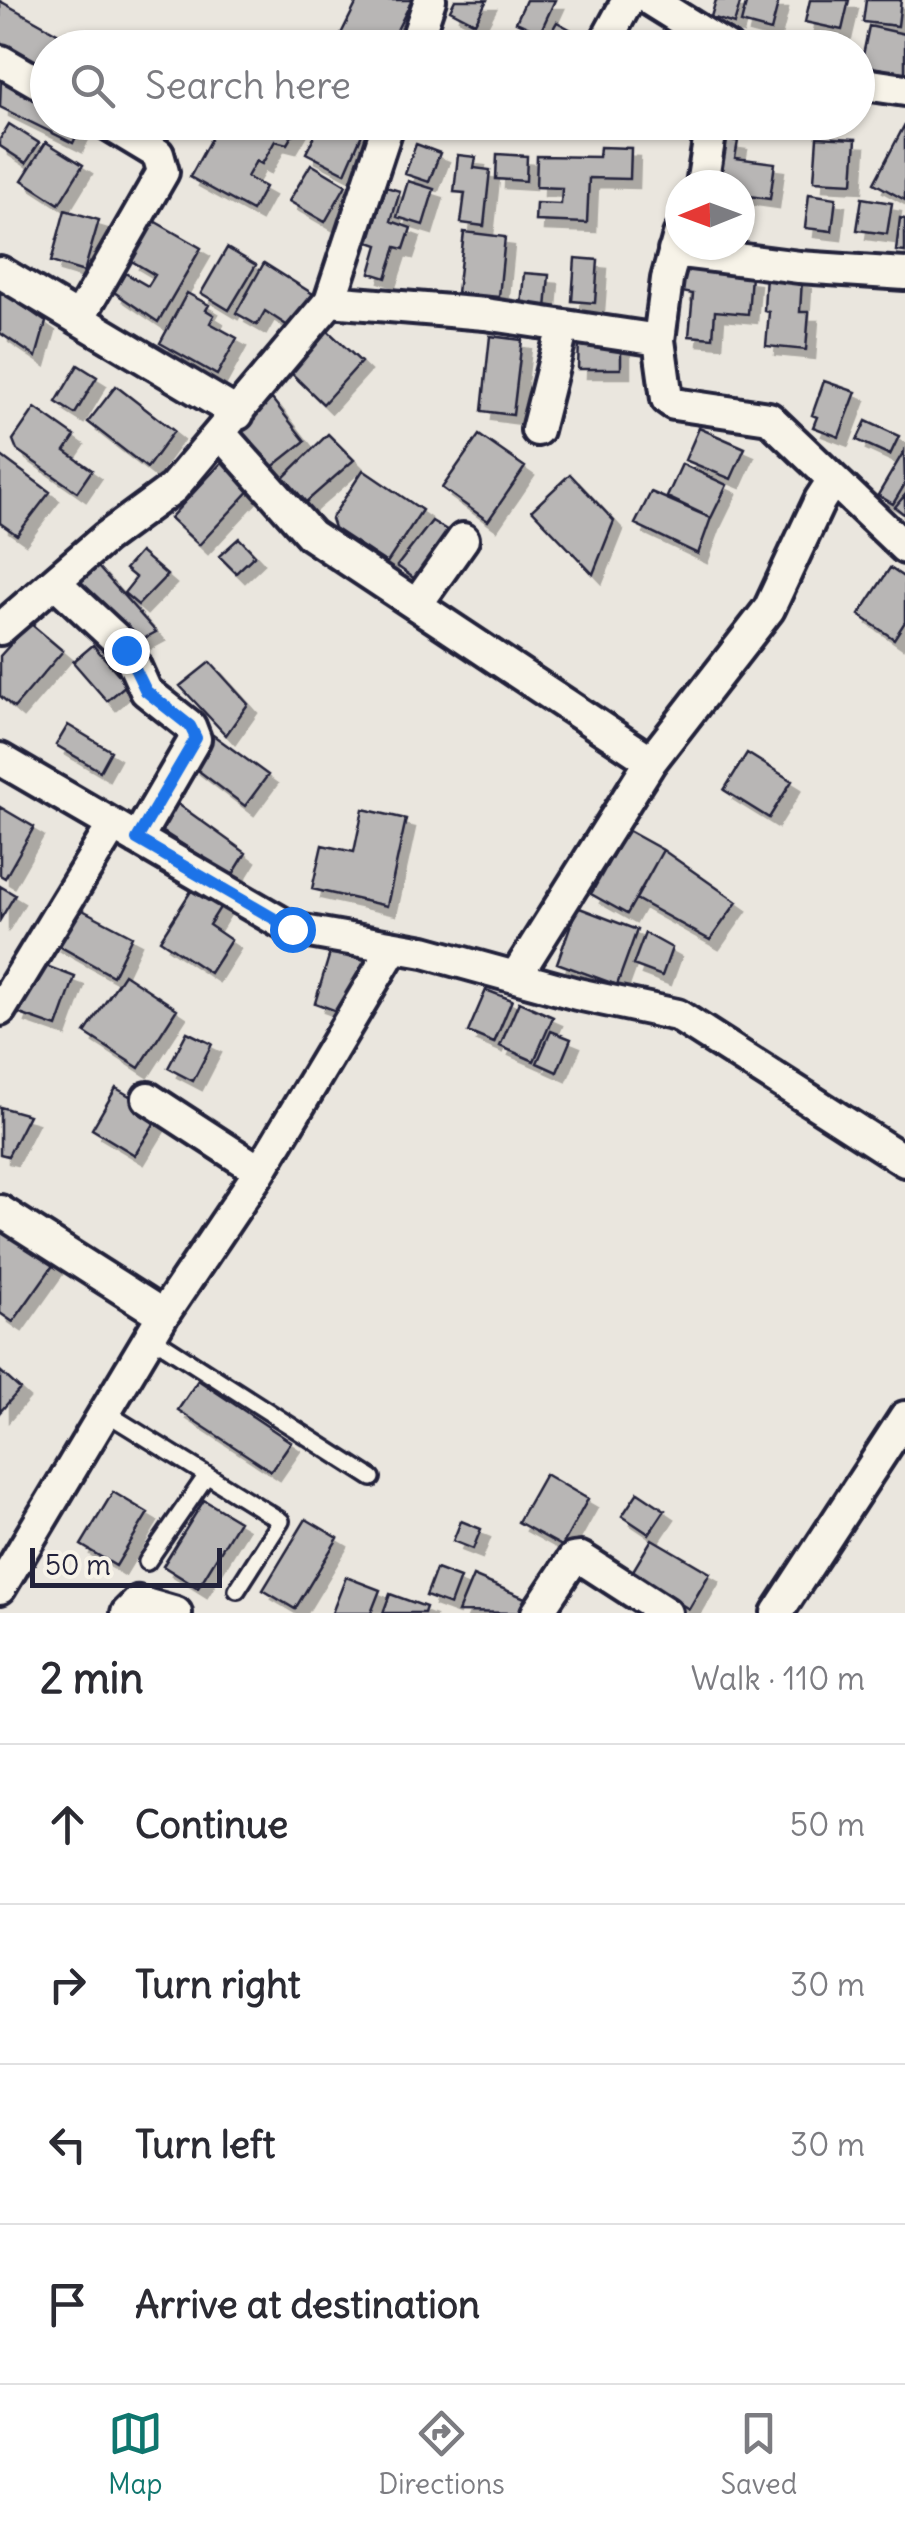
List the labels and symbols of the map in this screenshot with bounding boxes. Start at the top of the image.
north arrow [665,170,755,260]
route end [104,628,150,674]
route start [270,907,316,953]
scale bar [30,1543,222,1588]

